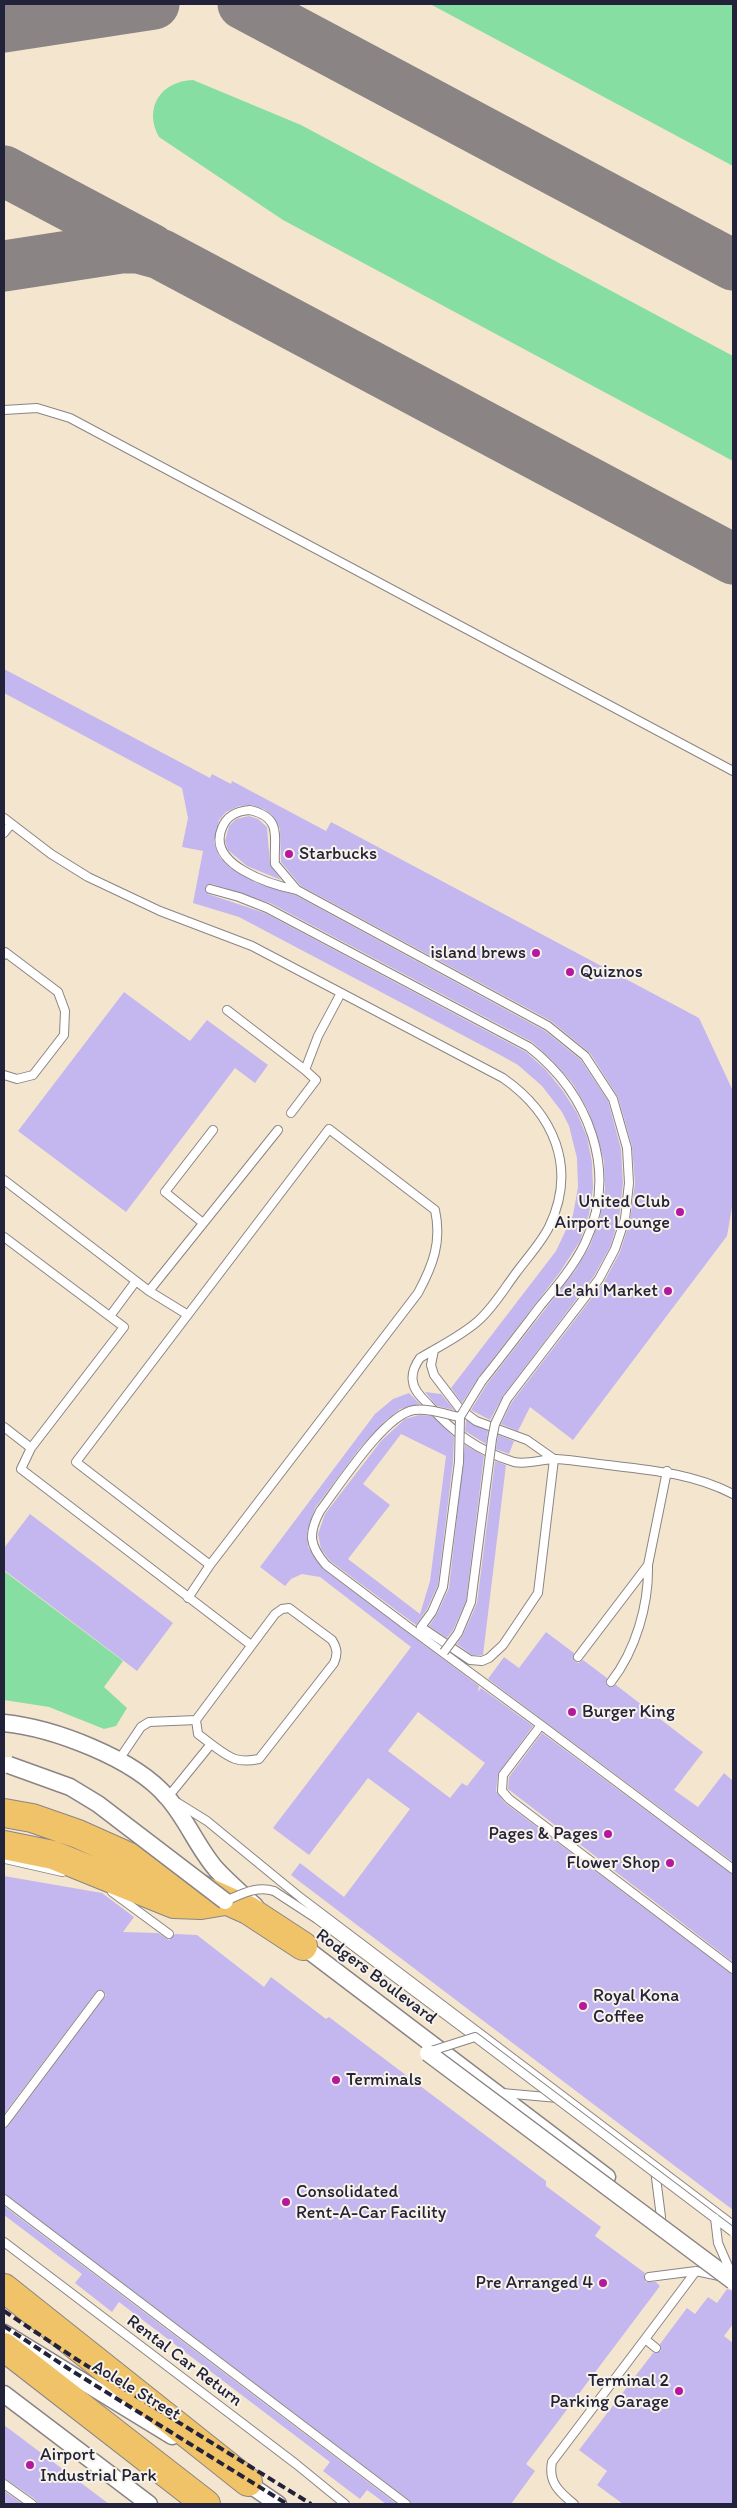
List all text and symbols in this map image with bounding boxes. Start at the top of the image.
place label: Starbucks [299,843,377,865]
marker: Starbucks [283,848,295,860]
place label: island brews [430,942,526,964]
marker: island brews [530,947,542,959]
place label: Quiznos [580,961,643,983]
marker: Quiznos [564,966,576,978]
place label: United Club Airport Lounge [555,1191,670,1234]
marker: United Club Airport Lounge [674,1206,686,1218]
place label: Le'ahi Market [555,1280,658,1302]
marker: Le'ahi Market [662,1285,674,1297]
place label: Burger King [582,1701,675,1723]
marker: Burger King [566,1706,578,1718]
place label: Pages & Pages [489,1823,598,1845]
marker: Pages & Pages [602,1828,614,1840]
place label: Flower Shop [567,1852,660,1874]
marker: Flower Shop [664,1857,676,1869]
street label: Rodgers Boulevard [311,1924,441,2030]
place label: Royal Kona Coffee [593,1985,679,2028]
marker: Royal Kona Coffee [577,2000,589,2012]
place label: Terminals [346,2069,422,2091]
marker: Terminals [330,2074,342,2086]
place label: Consolidated Rent-A-Car Facility [296,2181,446,2224]
marker: Consolidated Rent-A-Car Facility [280,2196,292,2208]
place label: Pre Arranged 4 [476,2272,593,2294]
marker: Pre Arranged 4 [597,2277,609,2289]
street label: Rental Car Return [122,2310,246,2412]
street label: Aolele Street [88,2356,184,2426]
place label: Terminal 2 Parking Garage [550,2370,669,2412]
marker: Terminal 2 Parking Garage [673,2385,685,2397]
place label: Airport Industrial Park [40,2444,157,2486]
marker: Airport Industrial Park [24,2459,36,2471]

